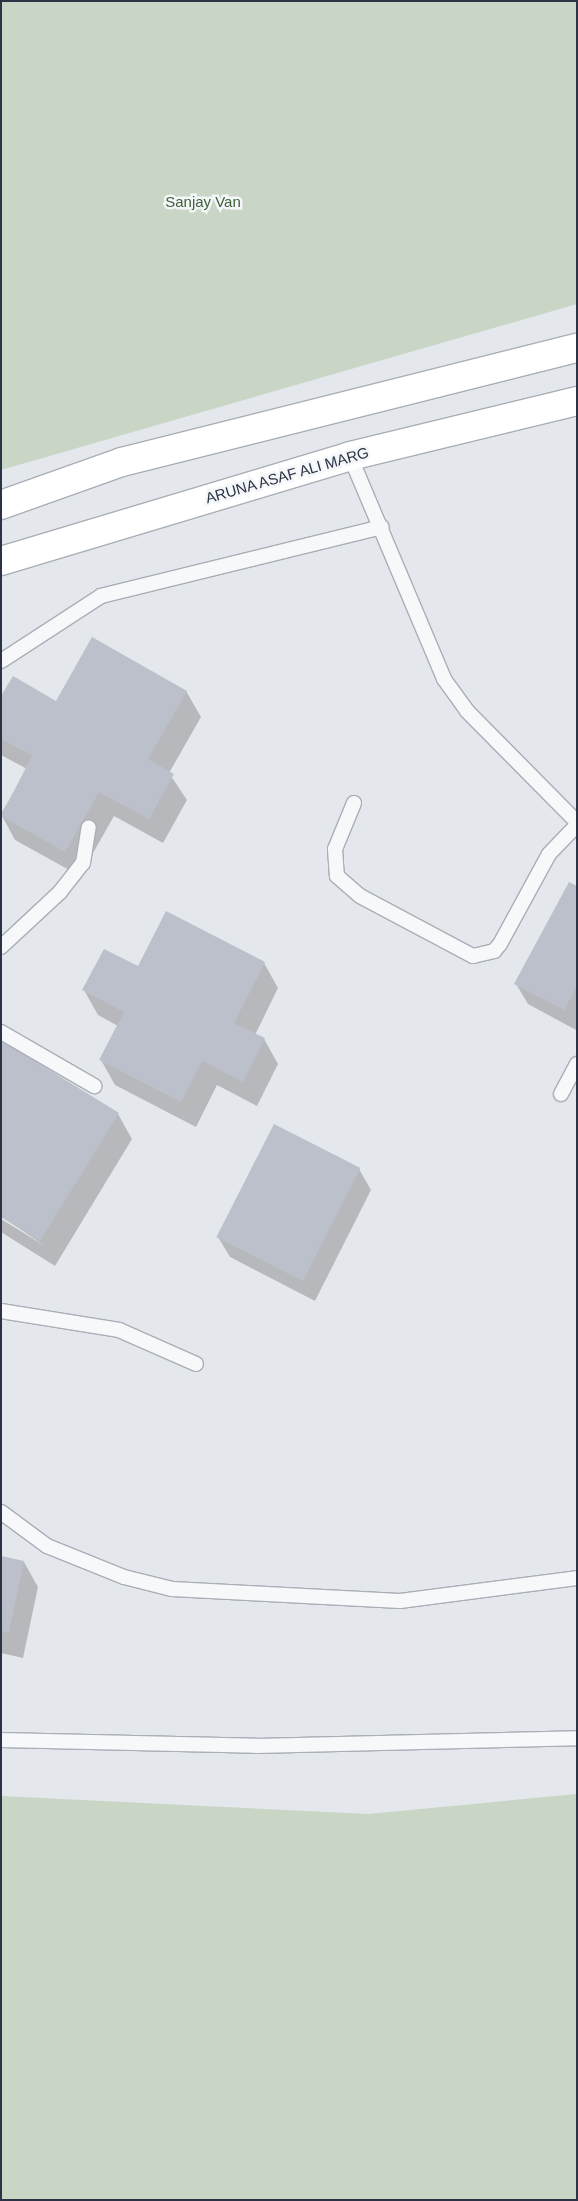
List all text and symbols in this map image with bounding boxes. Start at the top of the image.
park label: Sanjay Van [165,193,241,211]
street label: ARUNA ASAF ALI MARG [202,443,372,507]

